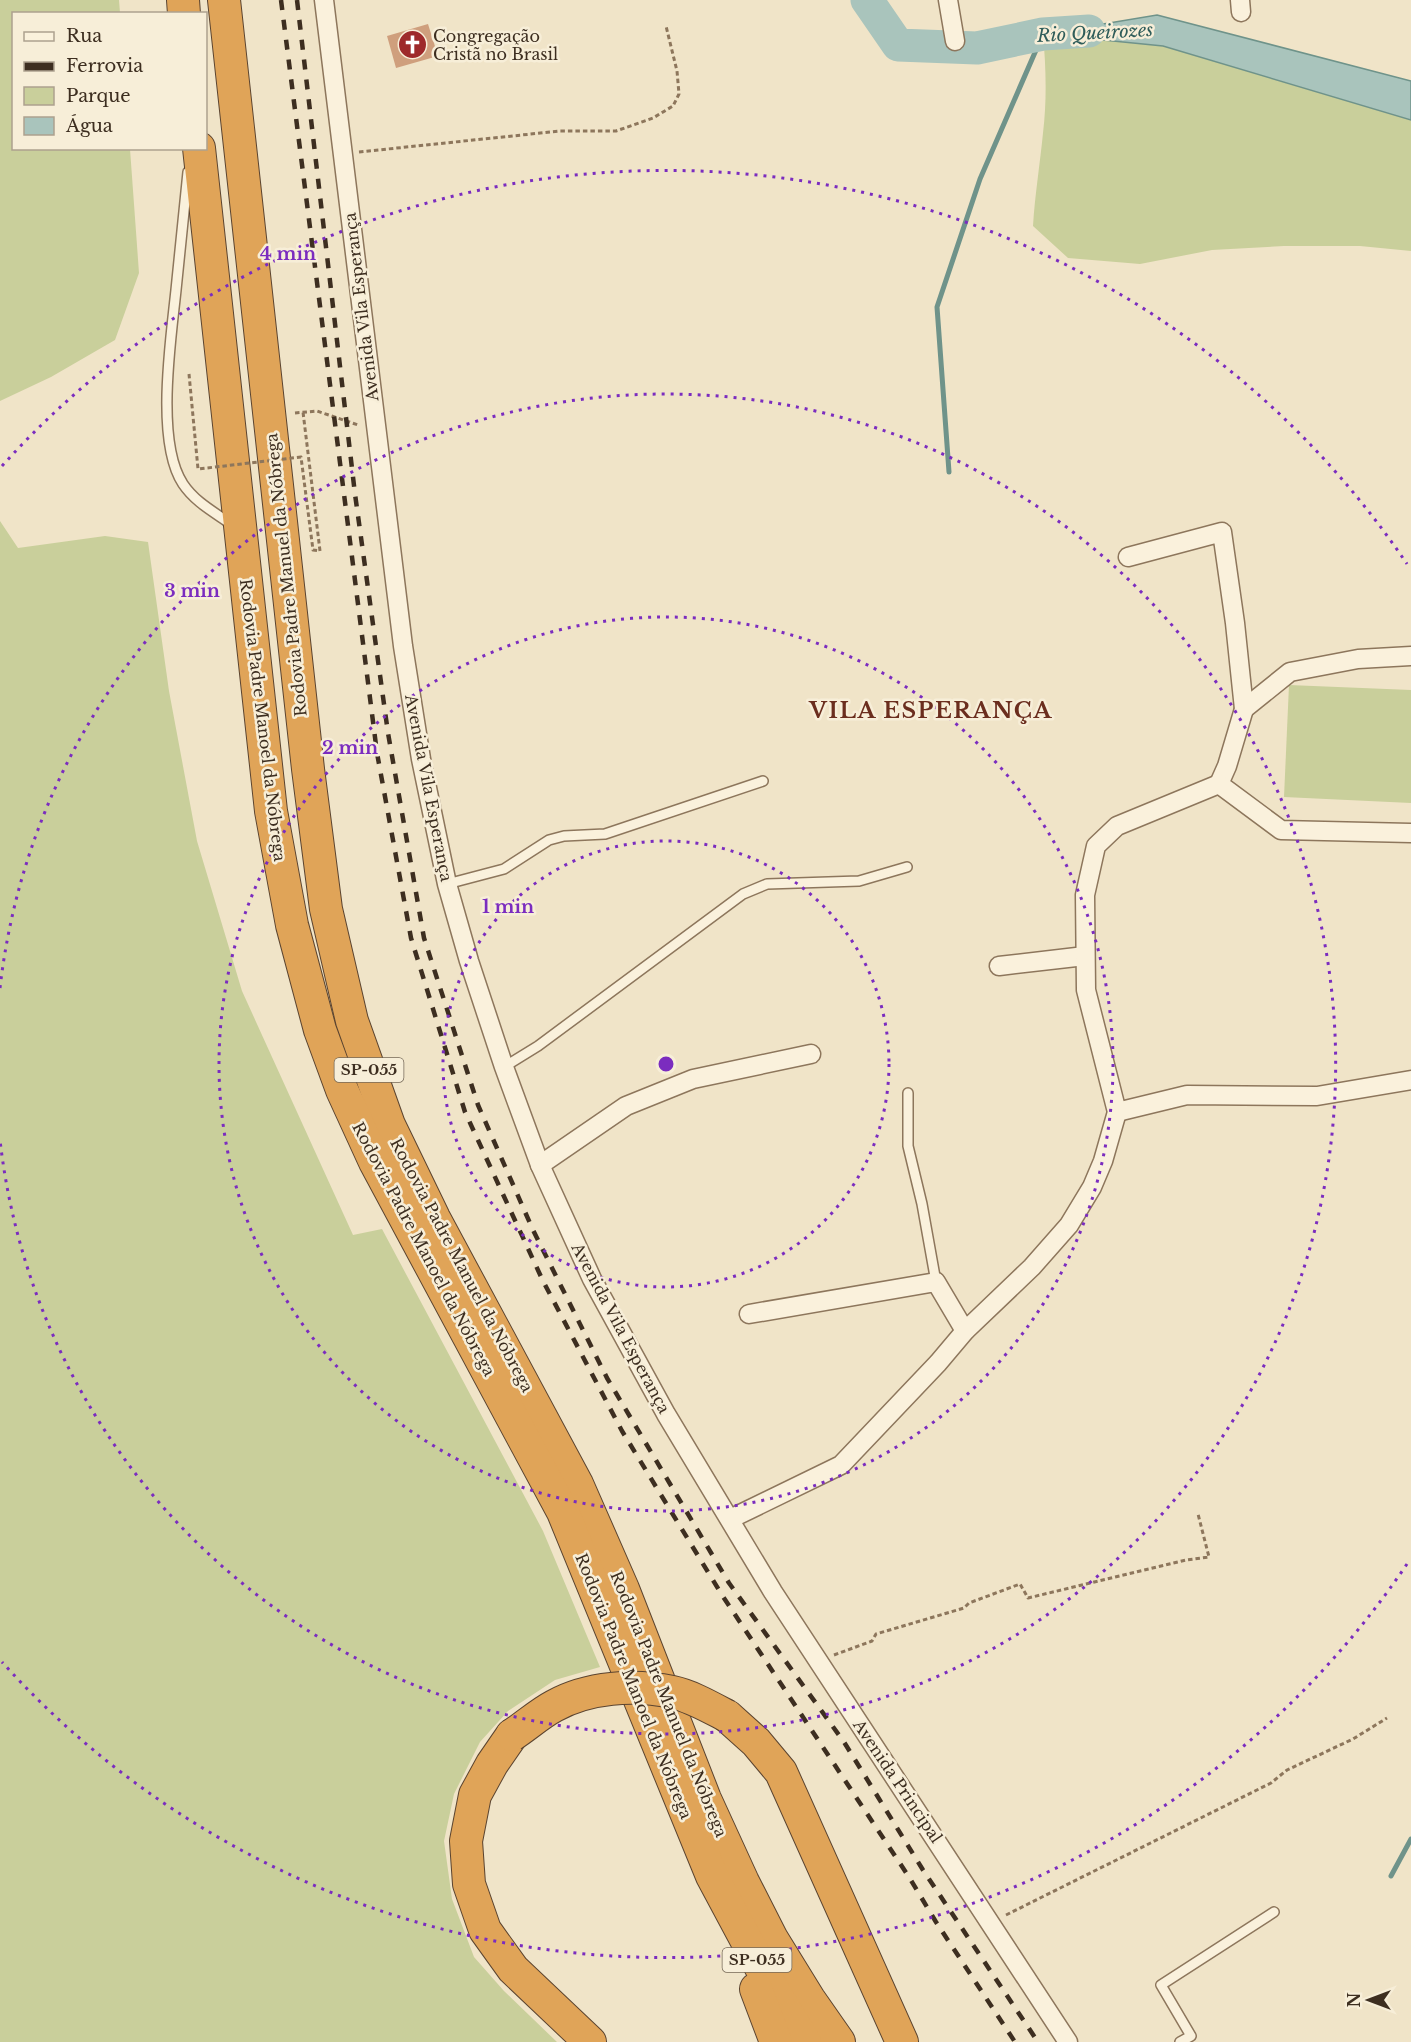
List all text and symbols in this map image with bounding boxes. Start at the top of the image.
legend [12,12,207,150]
water label: Rio Queirozes [1035,19,1154,47]
text: Rua [66,25,102,47]
place label: Congregação Cristã no Brasil [433,26,558,64]
church icon: Congregação Cristã no Brasil [396,29,428,61]
text: Ferrovia [66,55,143,77]
text: Parque [66,85,131,107]
text: Água [65,114,113,137]
street label: Avenida Vila Esperança [339,211,383,404]
text: 4 min [260,243,316,265]
street label: Rodovia Padre Manuel da Nóbrega [261,432,311,718]
street label: Rodovia Padre Manoel da Nóbrega [236,577,290,863]
text: 3 min [164,580,220,602]
street label: Avenida Vila Esperança [401,692,457,883]
district label: VILA ESPERANÇA [808,697,1053,724]
text: 2 min [322,737,378,759]
text: 1 min [482,896,534,918]
centre of rings [656,1054,676,1074]
road number: SP-055 [334,1058,404,1082]
street label: Rodovia Padre Manoel da Nóbrega [348,1119,500,1380]
street label: Rodovia Padre Manuel da Nóbrega [386,1134,538,1396]
street label: Avenida Vila Esperança [567,1238,675,1417]
street label: Rodovia Padre Manoel da Nóbrega [571,1550,697,1822]
street label: Rodovia Padre Manuel da Nóbrega [606,1568,732,1840]
street label: Avenida Principal [849,1715,947,1847]
road number: SP-055 [722,1948,792,1972]
north arrow [1339,1970,1399,2030]
text: N [1344,1992,1364,2008]

